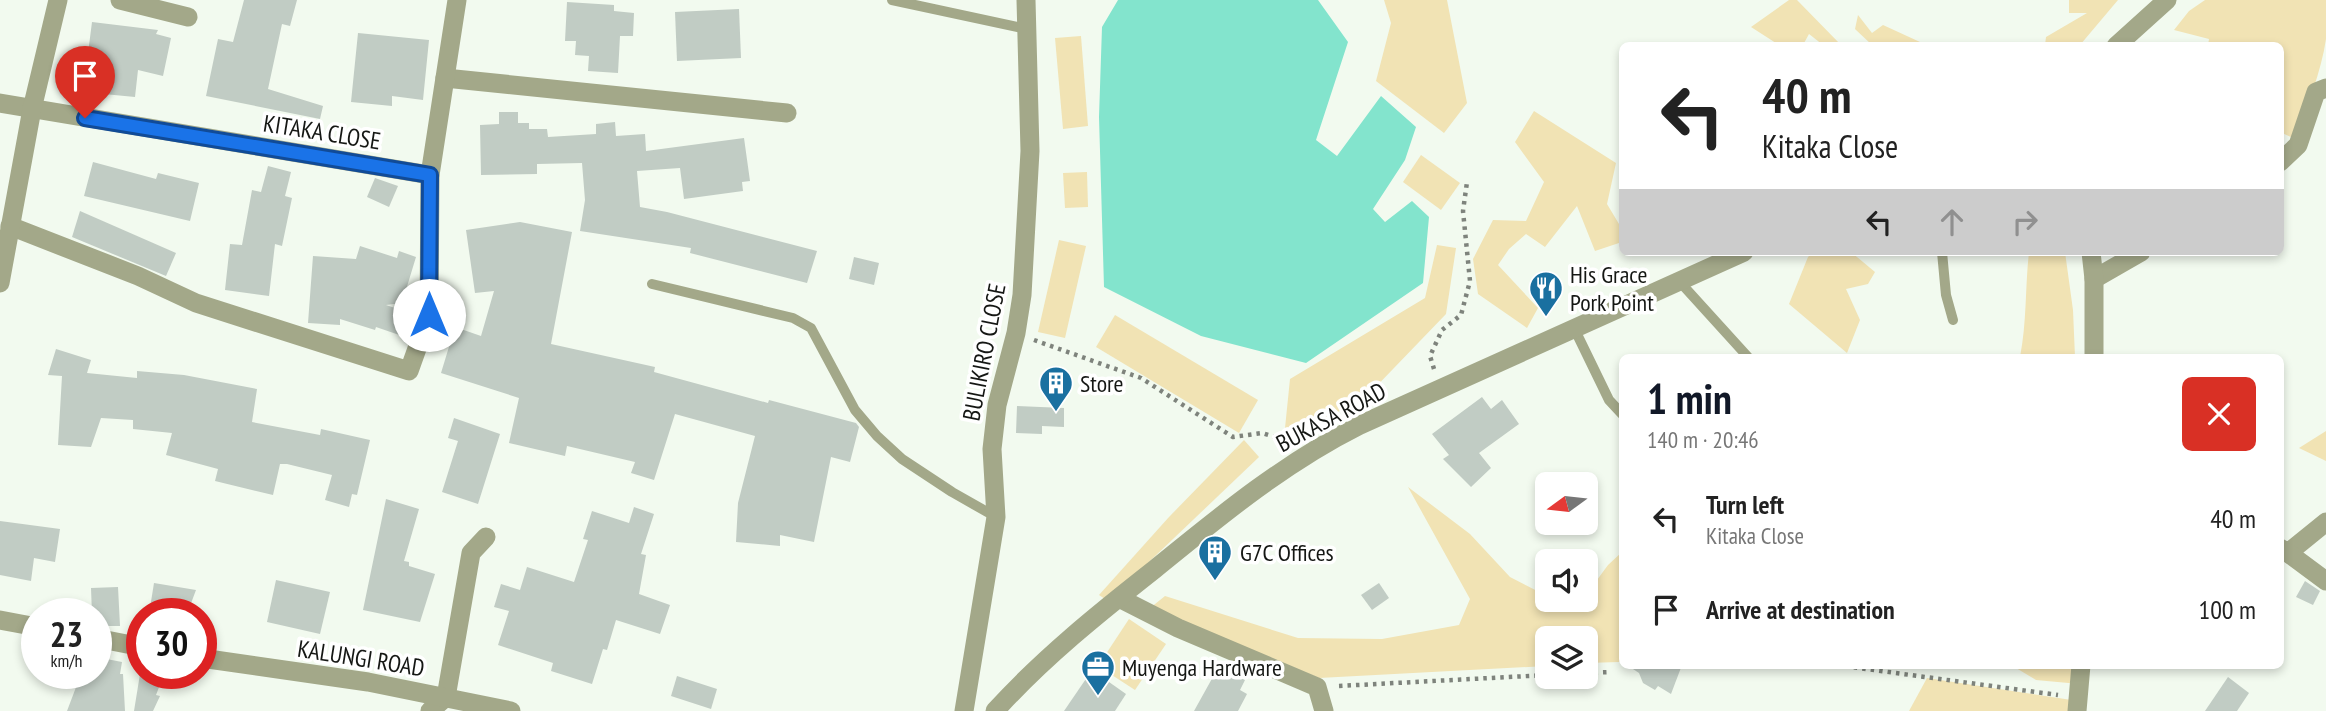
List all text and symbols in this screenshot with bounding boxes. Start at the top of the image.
pin [55,46,115,118]
icon: arrive [66,57,104,95]
text: 40 m [1762,63,1851,127]
icon: left [1647,70,1738,161]
street label: KITAKA CLOSE [261,107,383,157]
text: Kitaka Close [1762,125,1898,167]
icon: left [1860,203,1898,241]
icon: ahead [1933,203,1971,241]
icon: right [2006,203,2044,241]
place label: His Grace Pork Point [1570,259,1654,318]
restaurant icon: His Grace Pork Point [1527,269,1565,318]
position arrow [392,278,466,352]
street label: BULIKIRO CLOSE [956,281,1012,423]
building icon: Store [1037,364,1075,413]
place label: Store [1080,368,1124,399]
text: 1 min [1647,371,1732,426]
street label: BUKASA ROAD [1271,375,1391,459]
button: close [2182,377,2256,451]
text: 140 m · 20:46 [1647,425,1759,454]
north arrow [1535,472,1598,536]
map controls [1535,472,1598,689]
text: Turn left [1706,488,1784,521]
icon: left [1647,500,1685,538]
text: 40 m [2210,502,2256,535]
text: Kitaka Close [1706,521,1804,550]
building icon: G7C Offices [1196,533,1234,582]
place label: G7C Offices [1240,537,1334,568]
button: sound [1535,549,1598,612]
icon: arrive [1647,591,1685,629]
text: Arrive at destination [1706,593,1895,626]
text: 100 m [2198,593,2256,626]
speed limit sign: 30 [126,598,217,689]
text: 23 [50,611,83,657]
button: layers [1535,626,1598,689]
street label: KALUNGI ROAD [295,633,427,683]
office icon: Muyenga Hardware [1079,648,1117,697]
text: km/h [51,649,82,672]
place label: Muyenga Hardware [1122,652,1282,683]

